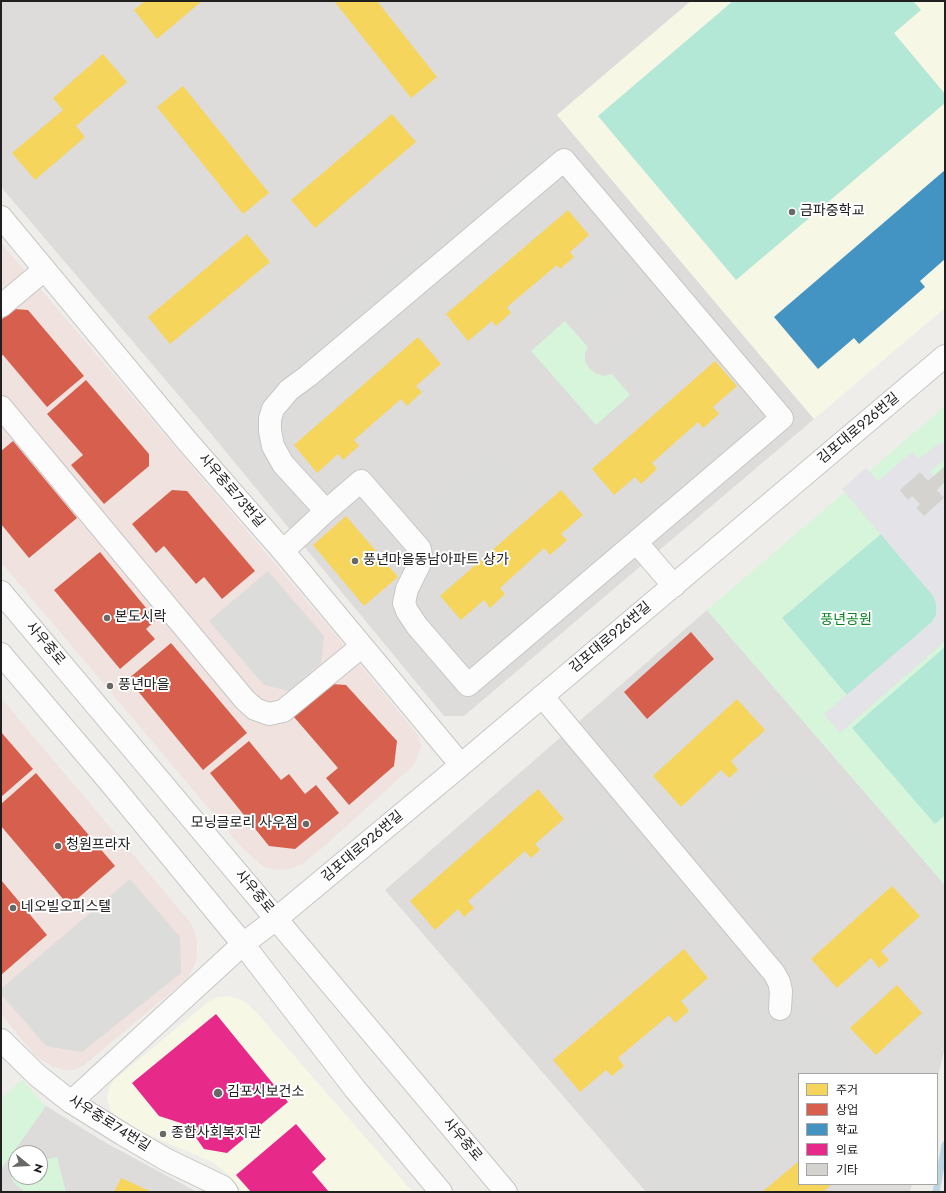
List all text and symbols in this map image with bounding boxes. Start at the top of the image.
place label: 금파중학교 [800,204,864,220]
marker: 금파중학교 [787,207,797,217]
street label: 김포대로926번길 [815,390,903,468]
street label: 사우중로73번길 [194,451,268,531]
place label: 풍년마을동남아파트 상가 [363,553,509,569]
marker: 풍년마을동남아파트 상가 [350,556,360,566]
street label: 김포대로926번길 [567,599,655,677]
place label: 본도시락 [115,610,167,626]
marker: 본도시락 [102,613,112,623]
park label: 풍년공원 [820,613,872,629]
street label: 사우중로 [22,619,68,669]
place label: 풍년마을 [118,678,170,694]
marker: 풍년마을 [105,681,115,691]
street label: 김포대로926번길 [319,808,407,886]
place label: 모닝글로리 사우점 [191,816,298,832]
marker: 모닝글로리 사우점 [301,819,311,829]
place label: 청원프라자 [66,838,130,854]
marker: 청원프라자 [53,841,63,851]
street label: 사우중로 [231,867,277,917]
place label: 네오빌오피스텔 [21,900,111,916]
marker: 네오빌오피스텔 [8,903,18,913]
legend [798,1073,938,1185]
text: 주거 [836,1081,858,1099]
place label: 김포시보건소 [227,1085,304,1101]
marker: 김포시보건소 [212,1087,224,1099]
street label: 사우중로74번길 [65,1092,153,1156]
text: 상업 [836,1101,858,1119]
street label: 사우중로 [439,1115,485,1165]
text: 학교 [836,1121,858,1139]
place label: 종합사회복지관 [171,1126,261,1142]
marker: 종합사회복지관 [158,1129,168,1139]
text: 의료 [836,1141,858,1159]
north arrow [8,1145,48,1185]
text: 기타 [836,1161,858,1179]
text: N [30,1162,47,1175]

